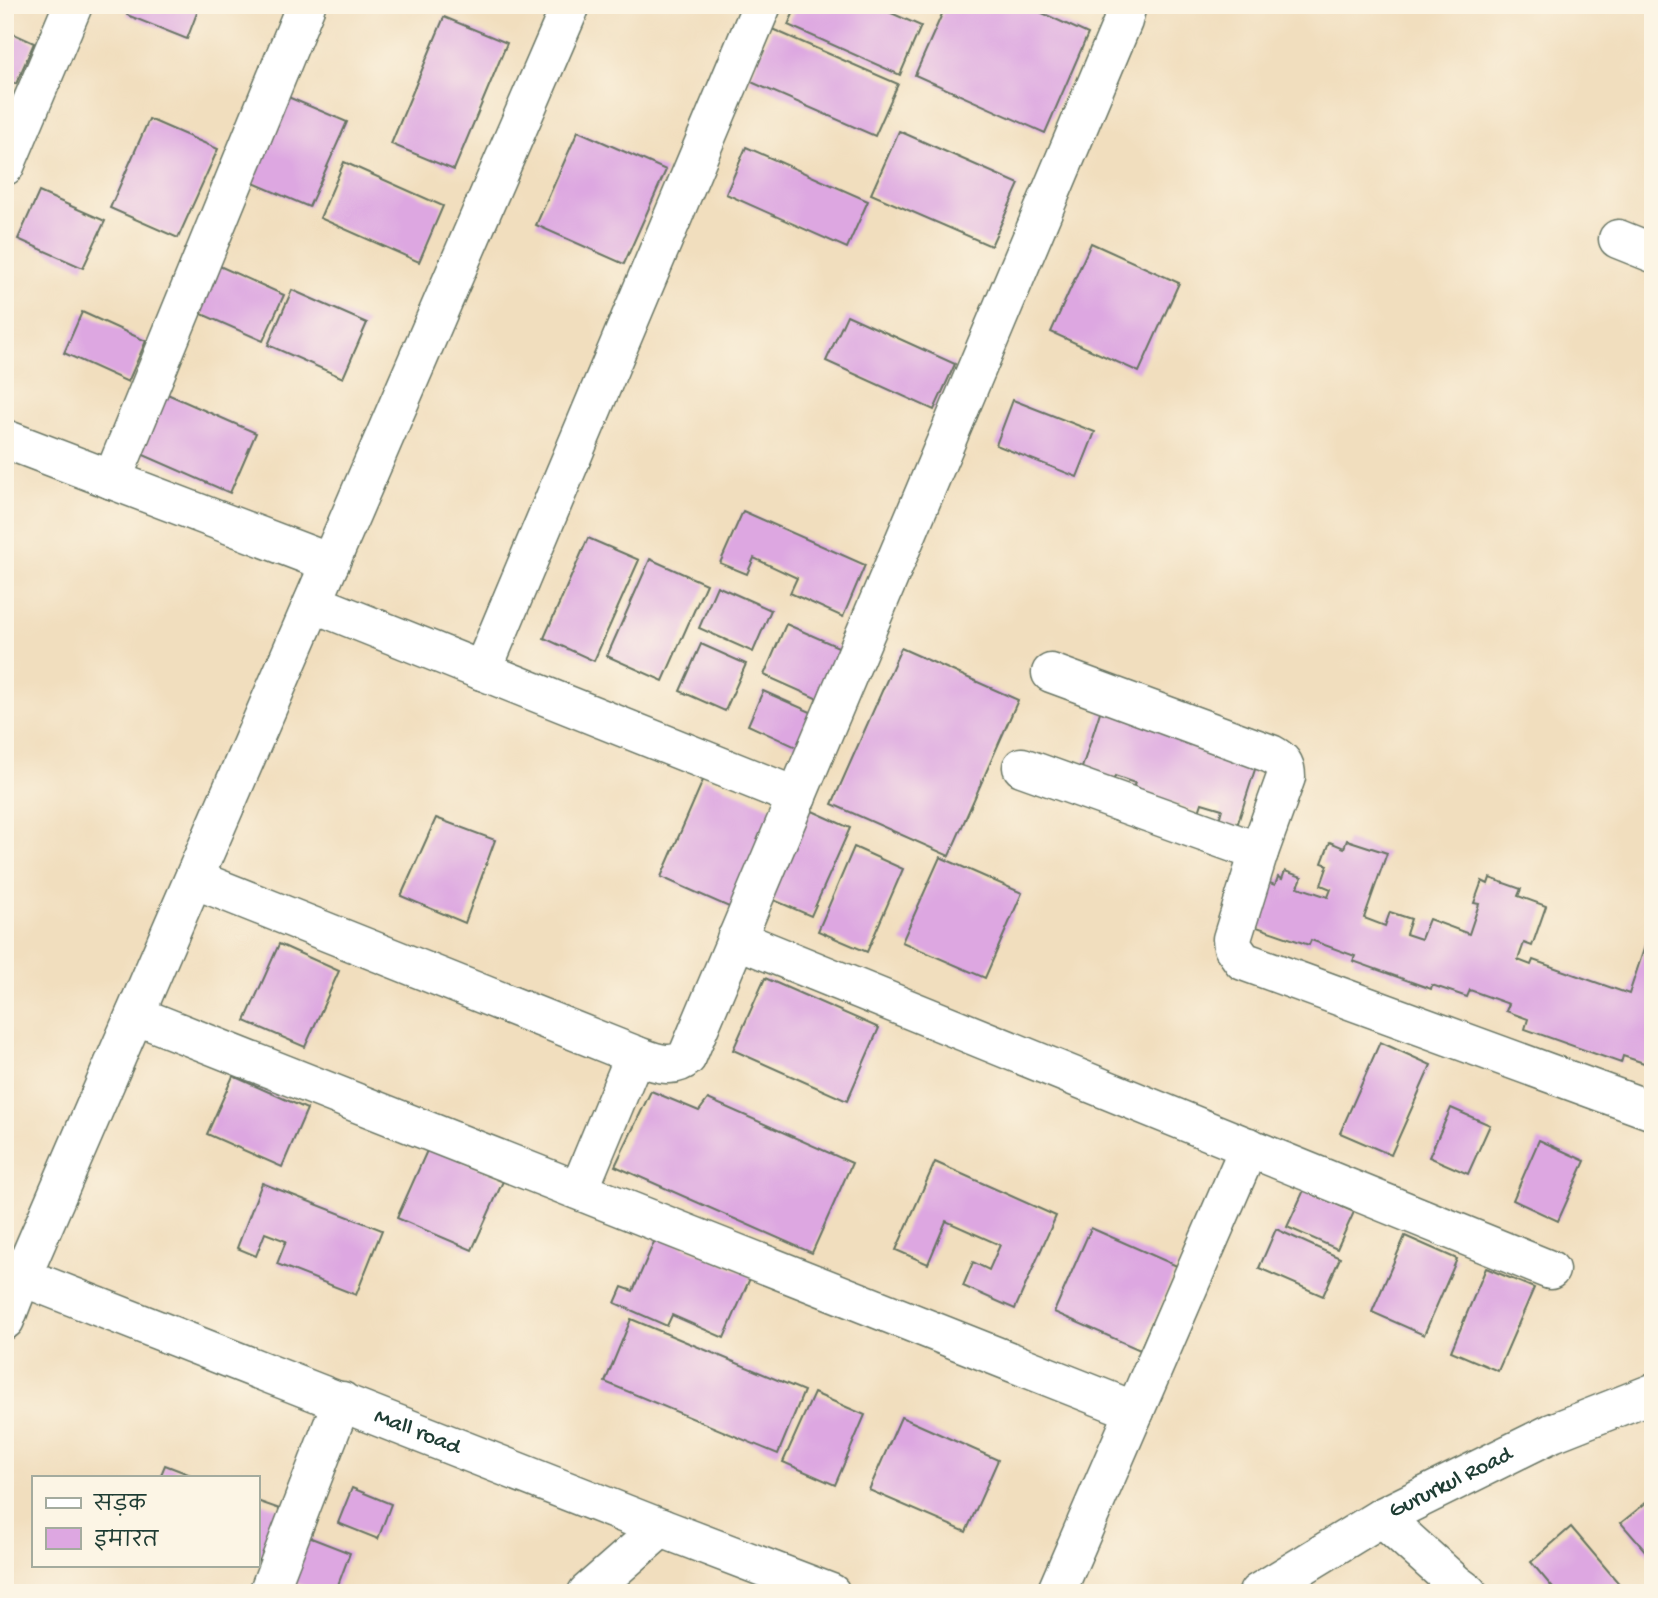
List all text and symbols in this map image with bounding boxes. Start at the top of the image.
street label: Mall road [370,1403,466,1462]
street label: Gururkul Road [1384,1441,1518,1525]
legend [32,1476,259,1566]
text: सड़क [93,1494,147,1519]
text: इमारत [94,1529,160,1555]

